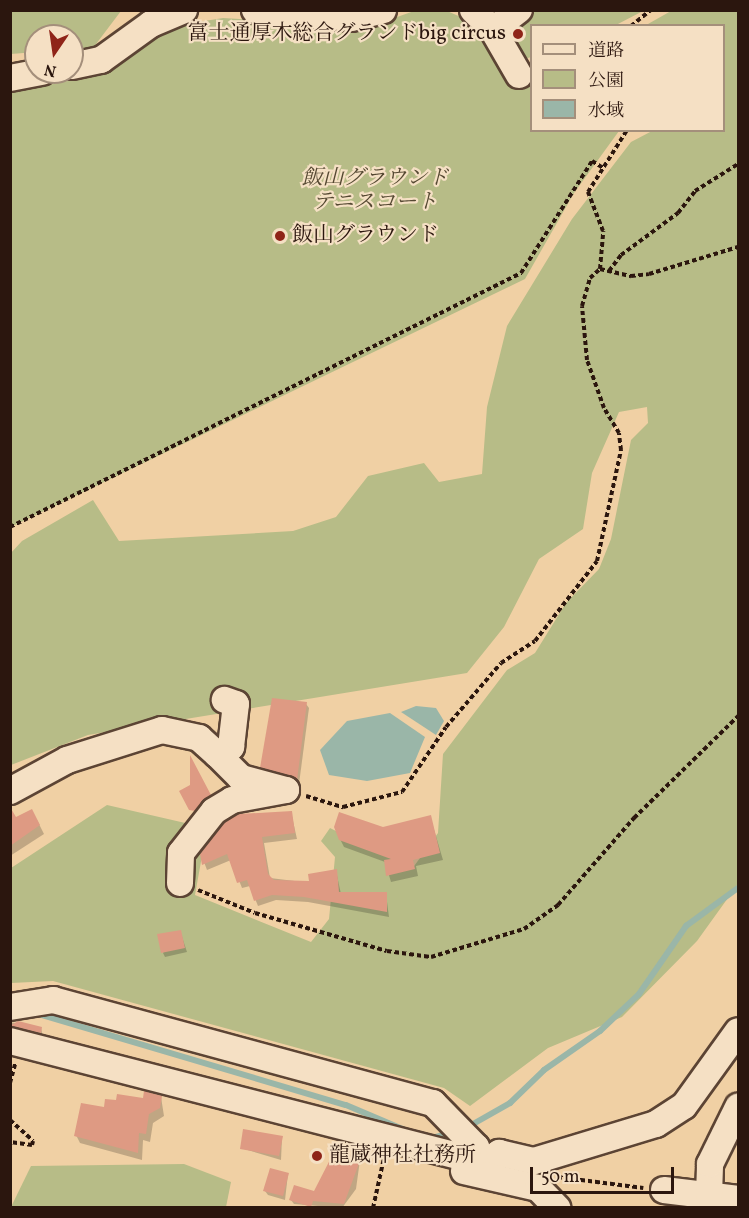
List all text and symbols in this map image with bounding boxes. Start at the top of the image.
place label: 富士通厚木総合グランドbig circus [188,21,506,47]
north arrow [24,24,84,84]
legend [530,24,725,132]
marker: 富士通厚木総合グランドbig circus [511,27,525,41]
text: 道路 [588,39,624,64]
text: N [42,58,59,82]
text: 公園 [588,69,624,94]
text: 水域 [588,99,624,124]
park label: 飯山グラウンド テニスコート [302,166,448,216]
place label: 飯山グラウンド [292,223,439,249]
marker: 飯山グラウンド [273,229,287,243]
place label: 龍蔵神社社務所 [329,1143,476,1169]
marker: 龍蔵神社社務所 [310,1149,324,1163]
scale bar [533,1155,677,1193]
text: 50 m [541,1165,580,1190]

